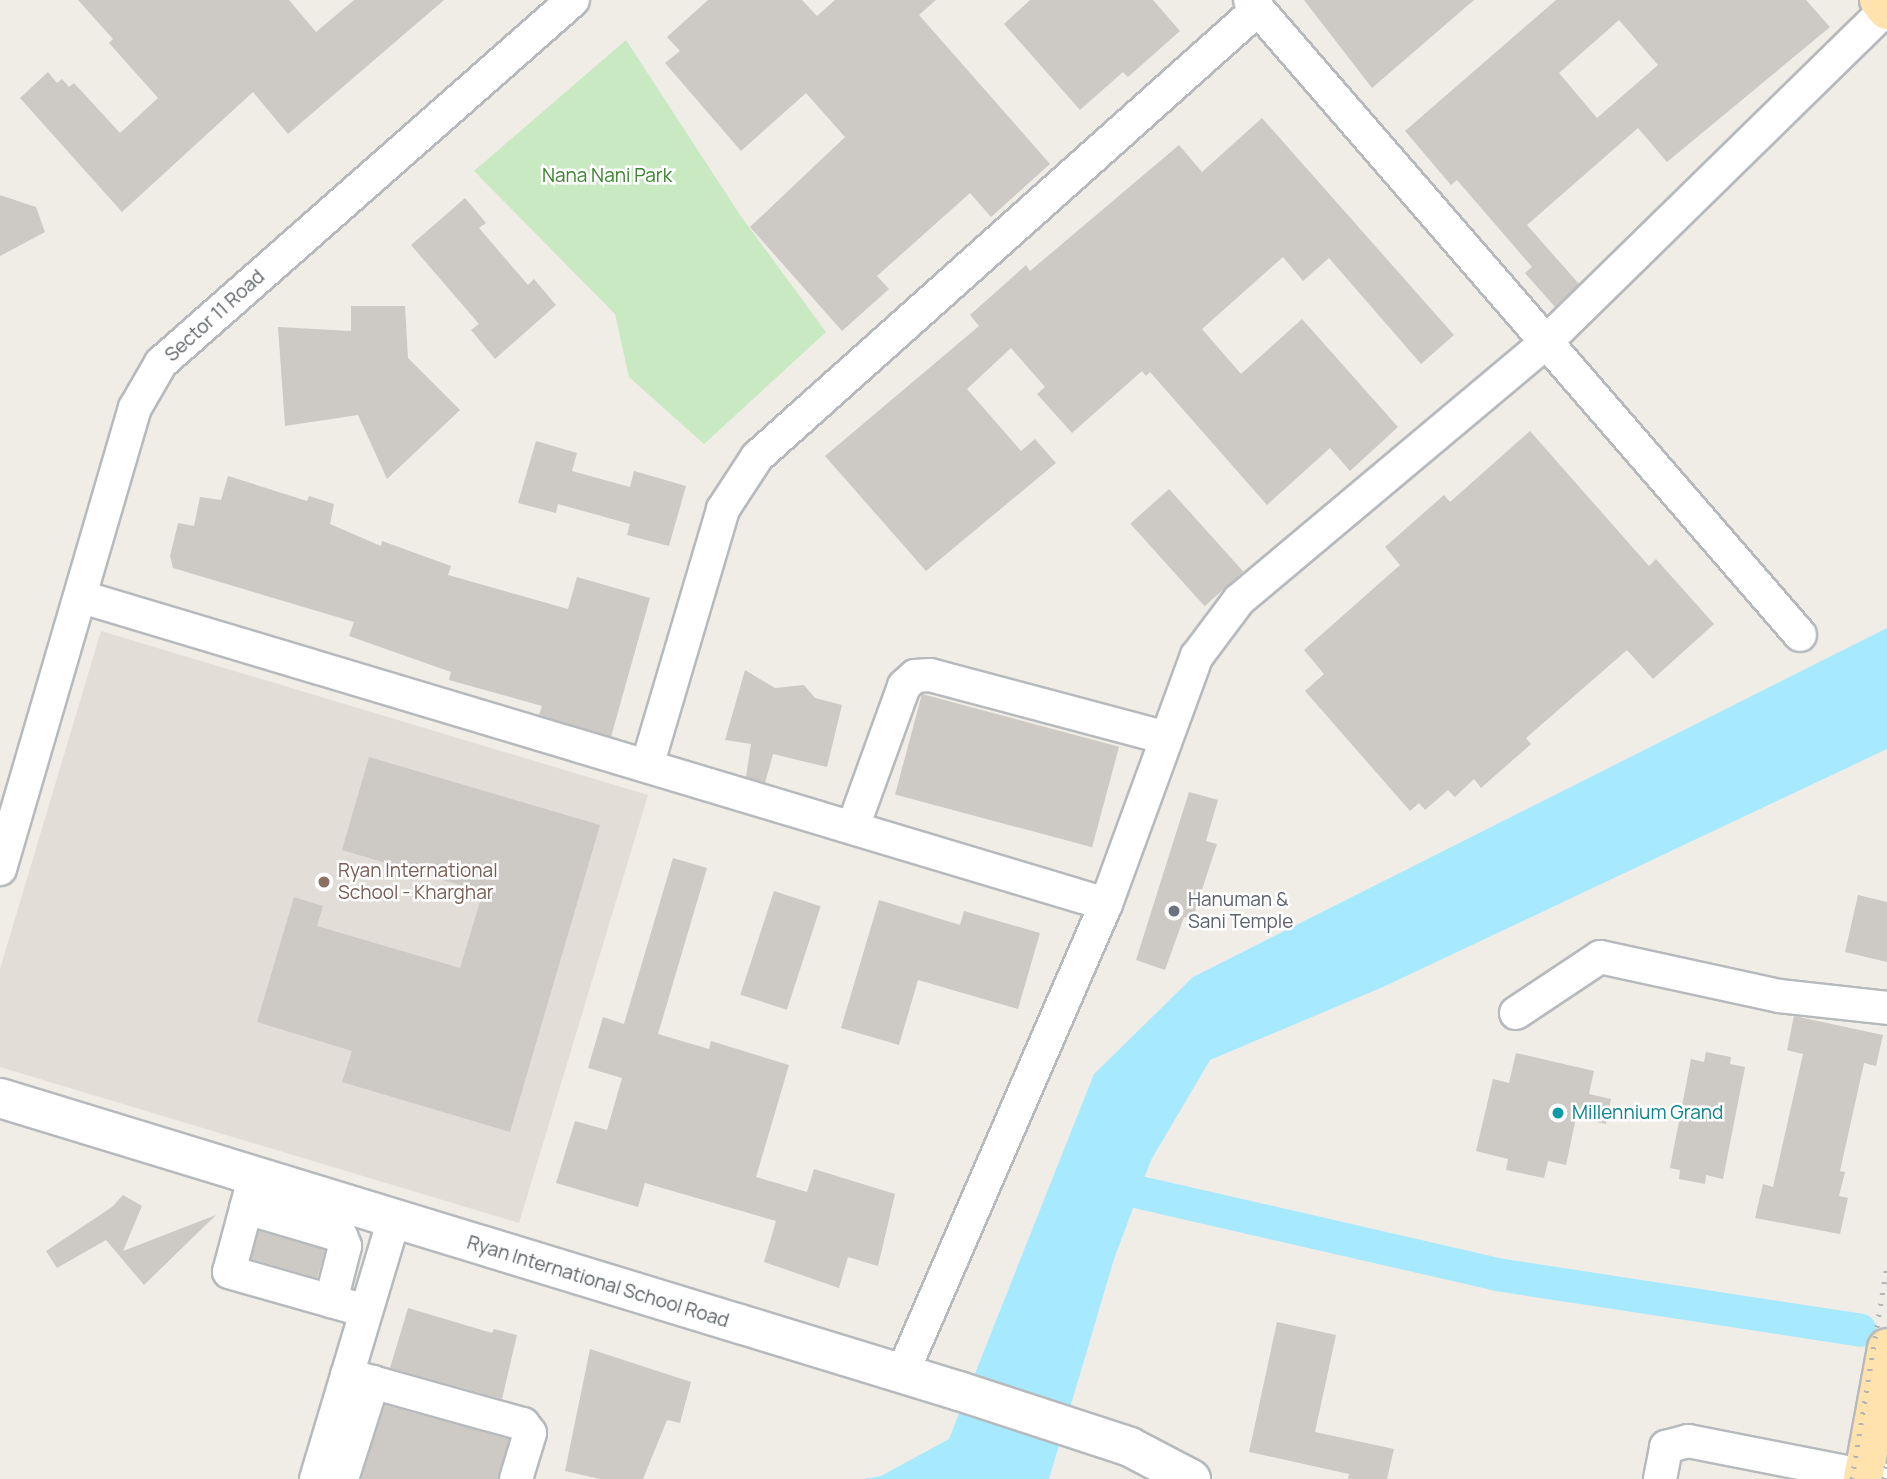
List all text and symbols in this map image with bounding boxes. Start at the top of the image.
park label: Nana Nani Park [542,165,672,187]
street label: Sector 11 Road [161,265,269,367]
place label: Ryan International School - Kharghar [338,860,498,904]
marker: Ryan International School - Kharghar [316,874,332,890]
place label: Hanuman & Sani Temple [1188,889,1293,933]
marker: Hanuman & Sani Temple [1166,903,1182,919]
place label: Millennium Grand [1572,1102,1723,1124]
marker: Millennium Grand [1550,1105,1566,1121]
street label: Ryan International School Road [464,1231,732,1333]

